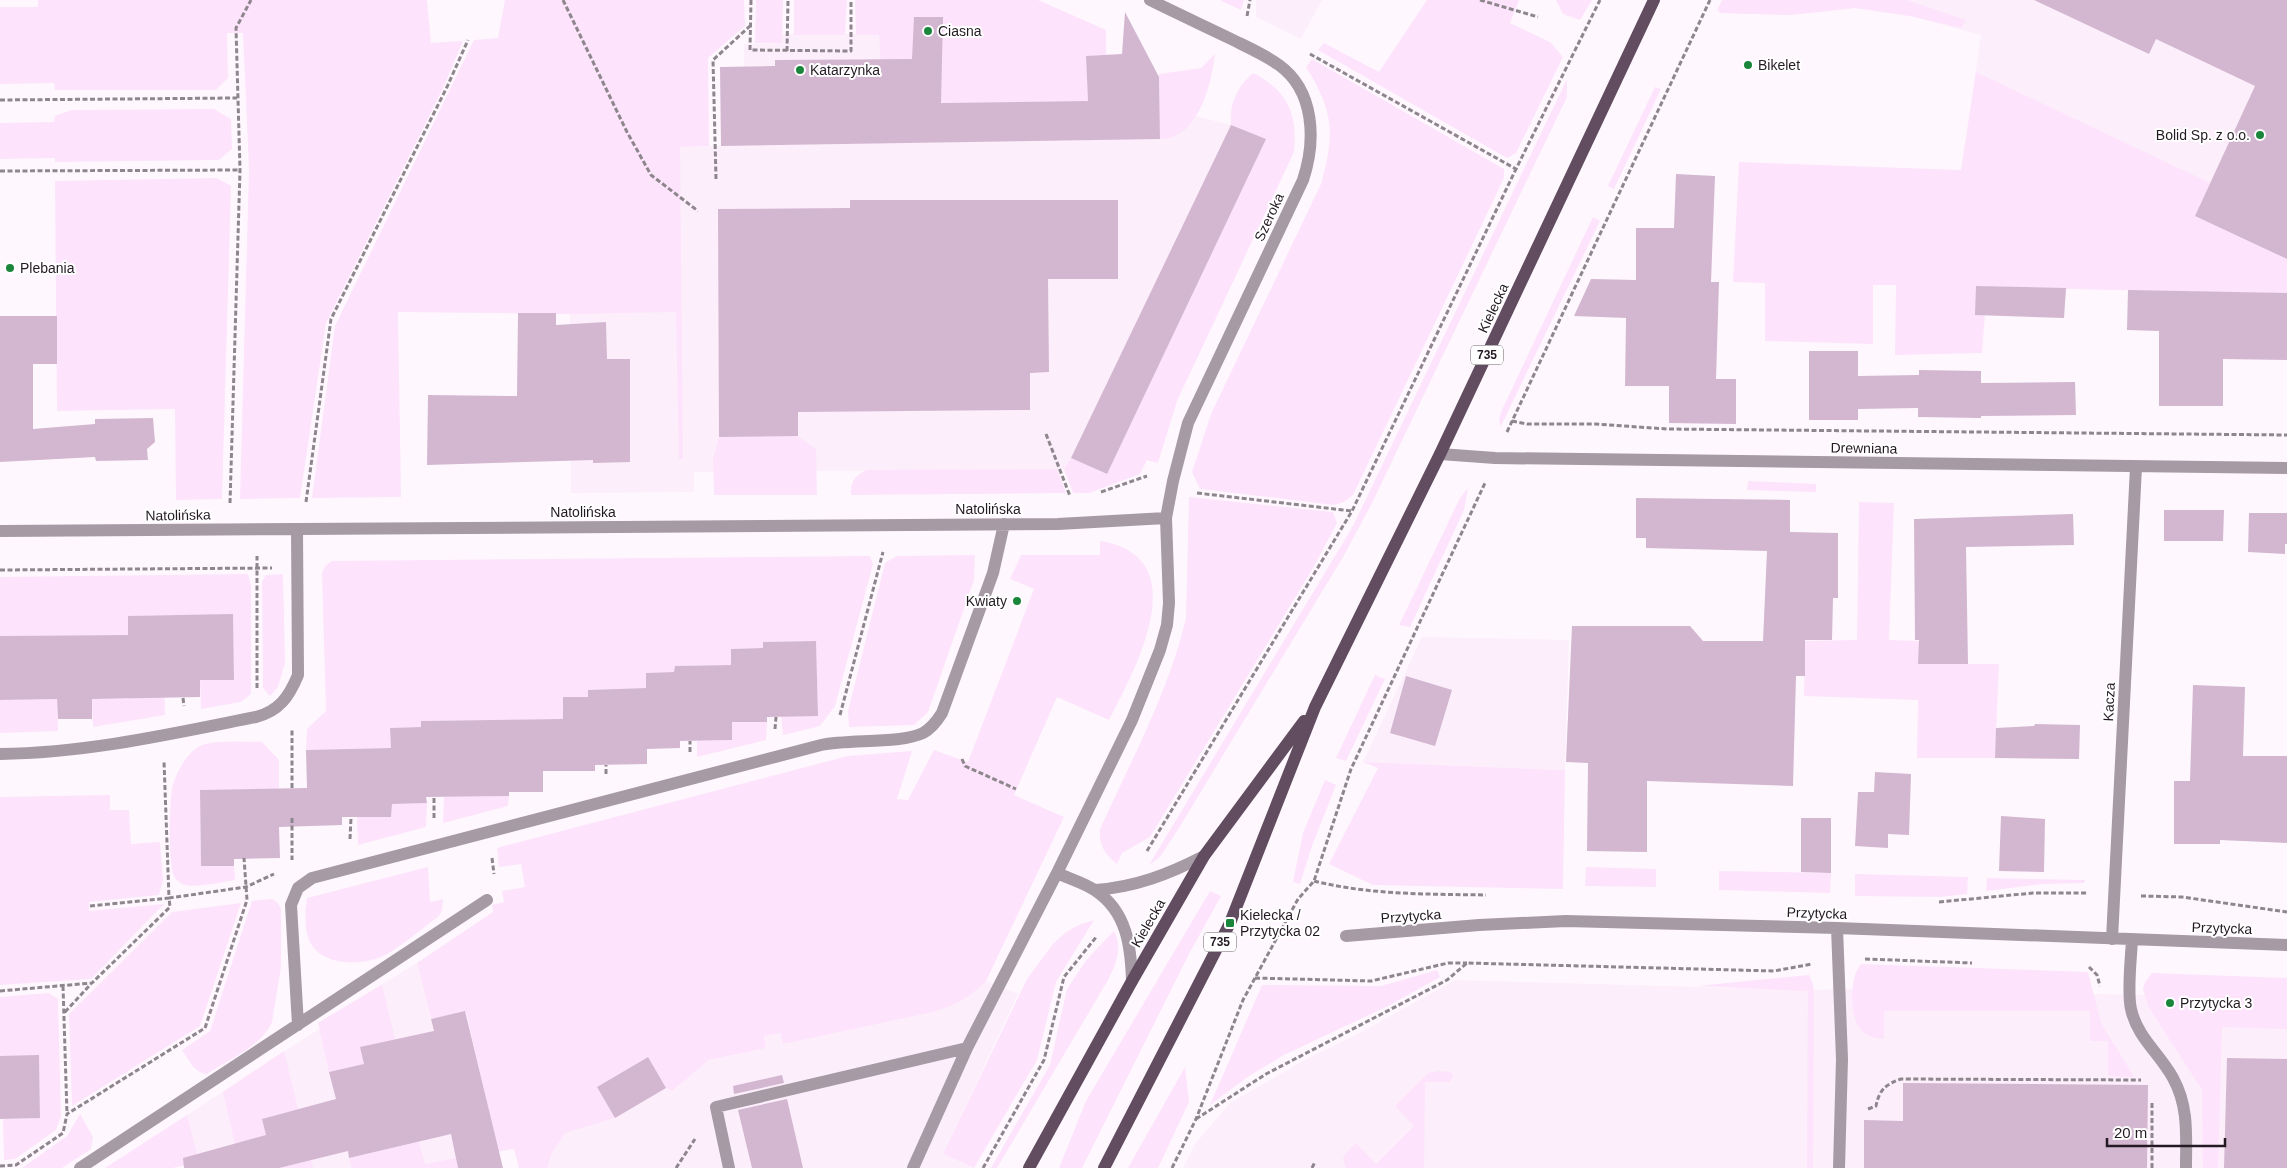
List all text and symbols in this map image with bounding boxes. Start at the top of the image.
place label: Ciasna [938,23,982,39]
marker: Ciasna [922,25,934,37]
place label: Bikelet [1758,57,1800,73]
marker: Bikelet [1742,59,1754,71]
place label: Katarzynka [810,62,880,78]
marker: Katarzynka [794,64,806,76]
place label: Bolid Sp. z o.o. [2156,127,2250,143]
marker: Bolid Sp. z o.o. [2254,129,2266,141]
street label: Szeroka [1251,190,1287,244]
place label: Plebania [20,260,75,276]
marker: Plebania [4,262,16,274]
street label: Kielecka [1475,280,1512,335]
road number: 735 [1471,346,1503,364]
street label: Drewniana [1830,439,1898,457]
street label: Natolińska [955,501,1021,517]
street label: Natolińska [550,504,616,520]
street label: Natolińska [145,506,211,524]
place label: Kwiaty [966,593,1007,609]
marker: Kwiaty [1011,595,1023,607]
street label: Kacza [2100,682,2118,722]
street label: Kielecka [1128,896,1168,950]
street label: Przytycka [1786,904,1848,922]
street label: Przytycka [1380,906,1442,926]
place label: Kielecka / Przytycka 02 [1240,907,1320,939]
marker: Kielecka / Przytycka 02 [1224,917,1236,929]
street label: Przytycka [2191,919,2253,937]
road number: 735 [1204,932,1236,952]
place label: Przytycka 3 [2180,995,2253,1011]
marker: Przytycka 3 [2164,997,2176,1009]
scale bar [2107,1116,2224,1148]
text: 20 m [2114,1124,2147,1141]

